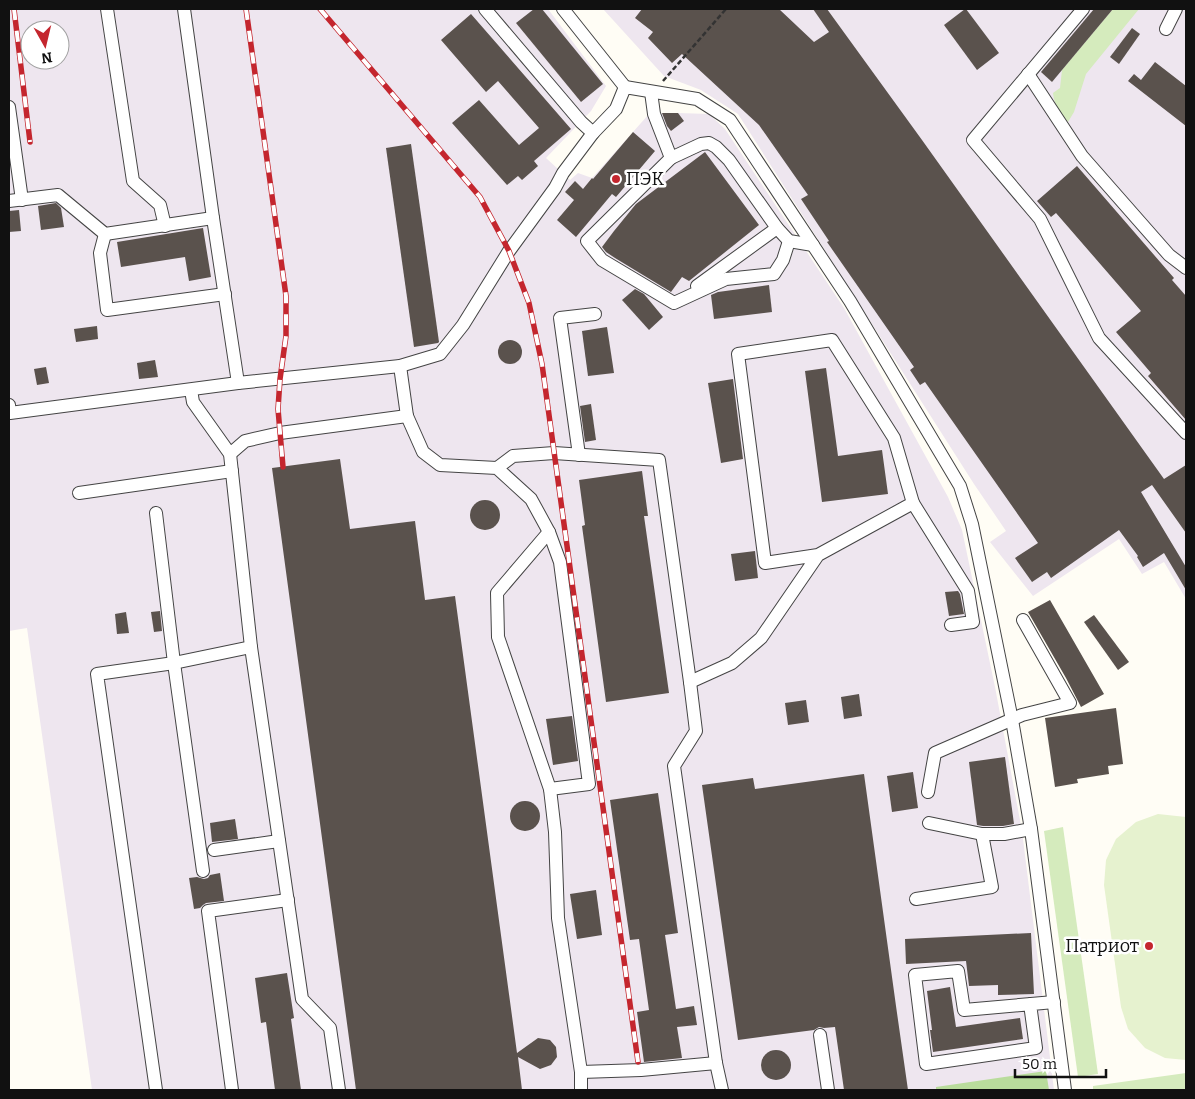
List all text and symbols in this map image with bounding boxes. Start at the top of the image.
north arrow [20,20,70,70]
text: N [40,48,53,67]
place label: ПЭК [626,168,664,190]
marker: ПЭК [610,173,622,185]
place label: Патриот [1065,935,1139,957]
marker: Патриот [1143,940,1155,952]
scale bar [1015,1046,1106,1078]
text: 50 m [1022,1055,1058,1073]

